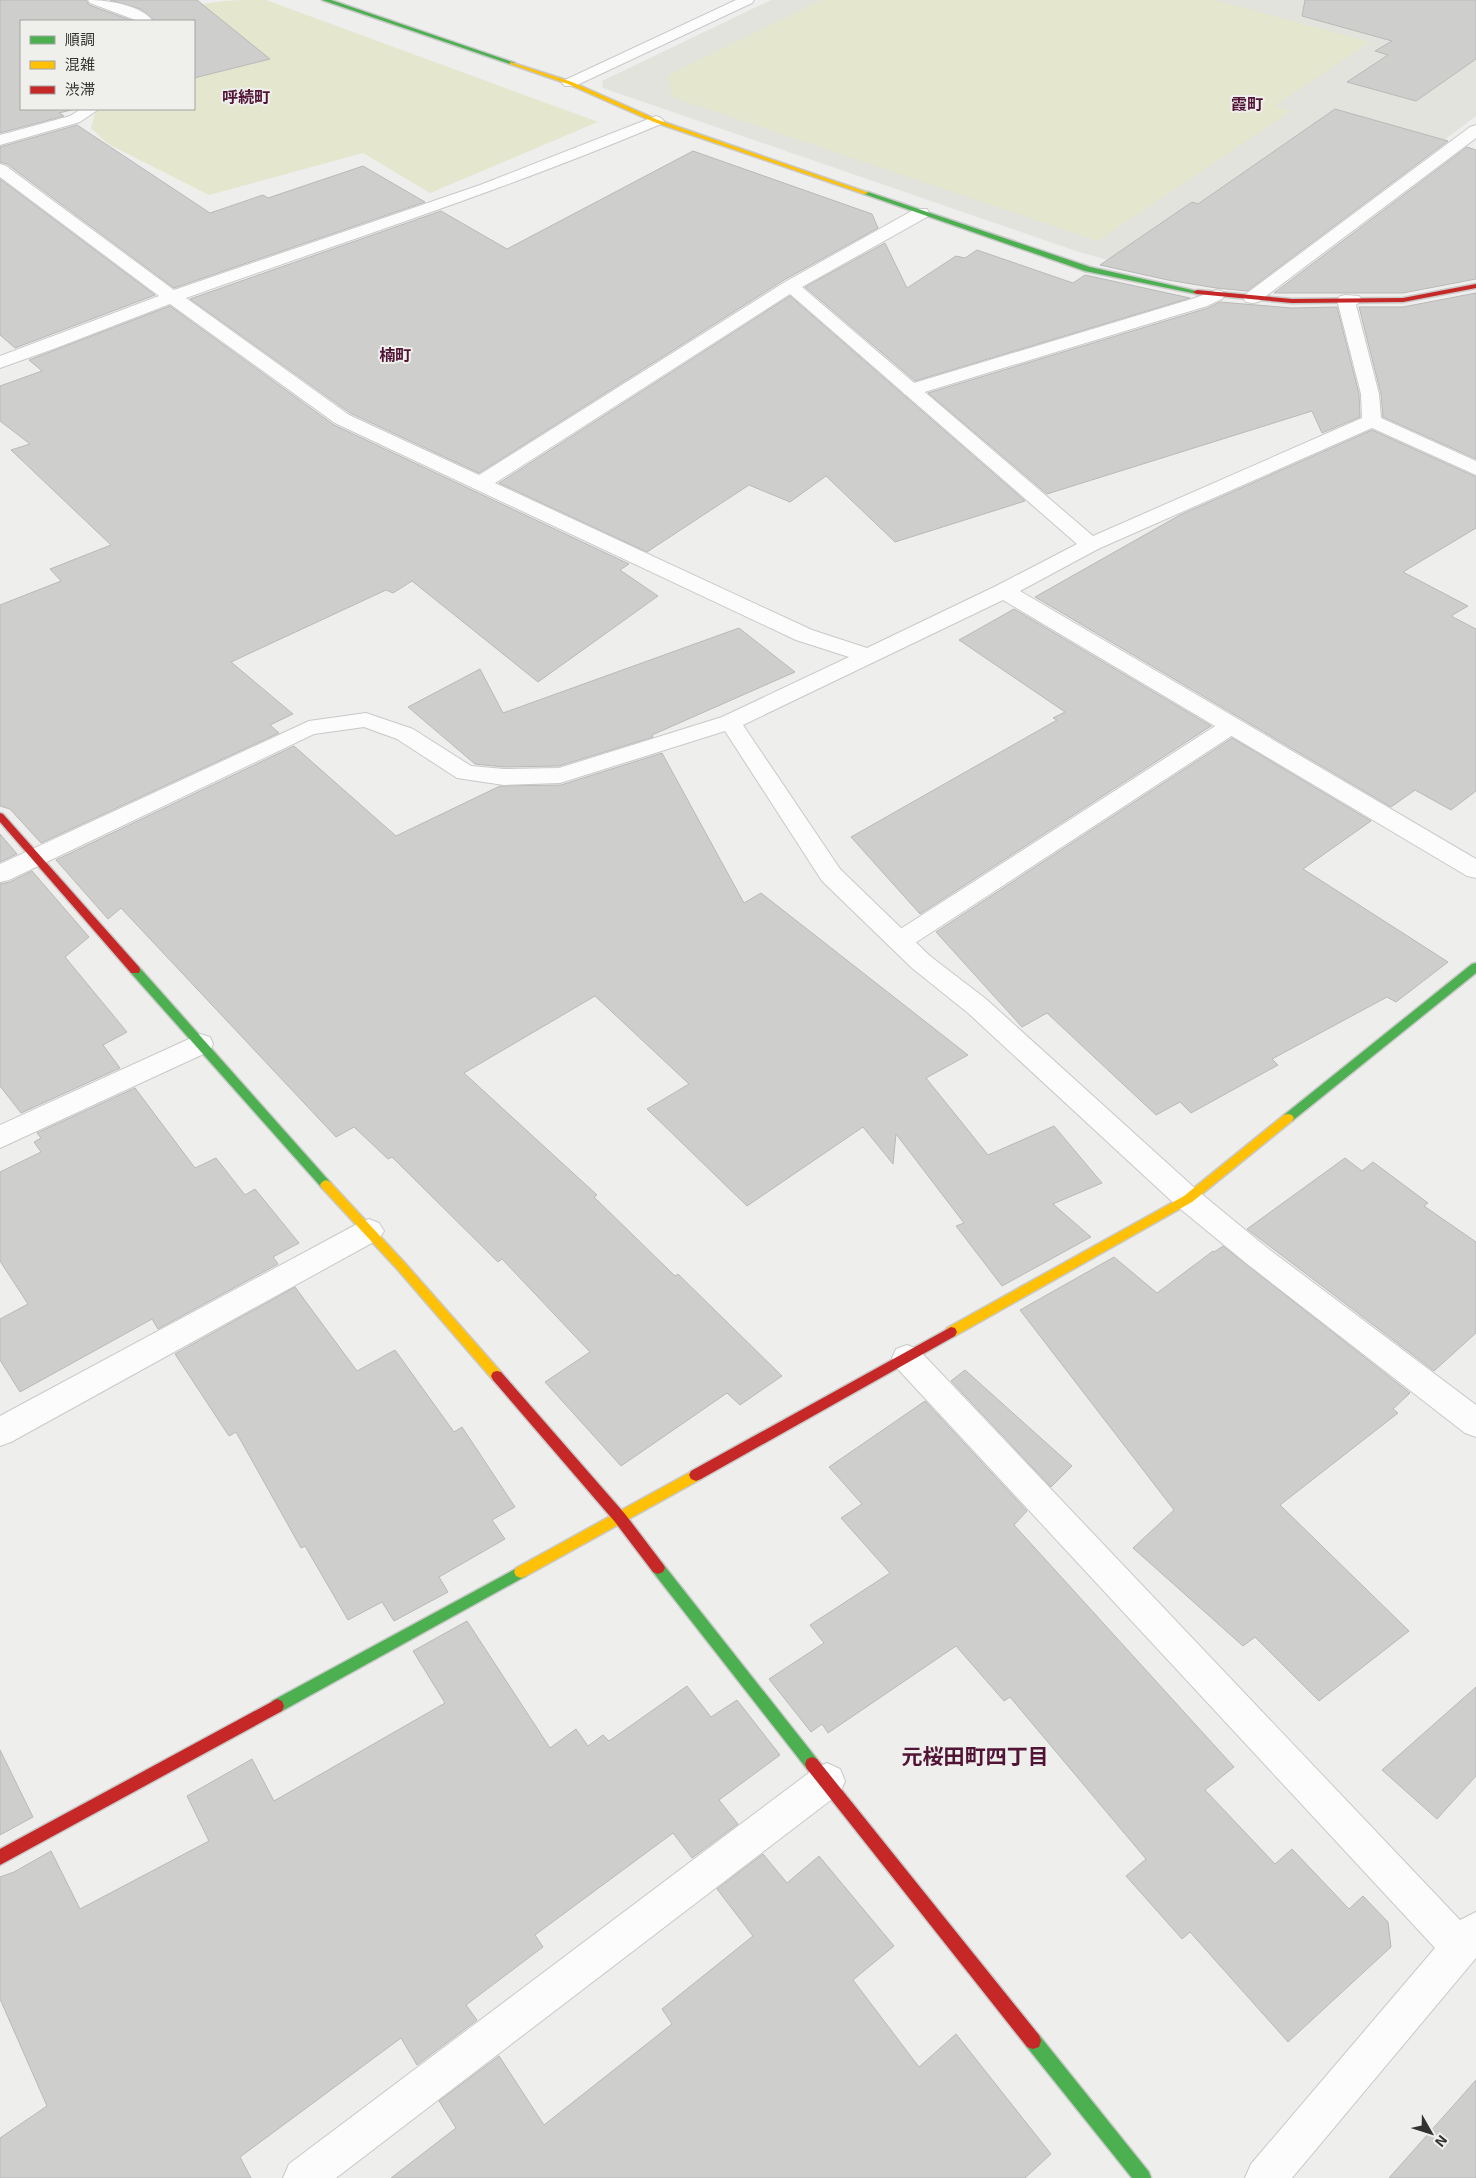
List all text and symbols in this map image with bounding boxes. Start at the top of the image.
legend [20,20,195,110]
text: 順調 [65,30,95,48]
text: 混雑 [65,55,95,73]
text: 渋滞 [65,80,95,98]
district label: 呼続町 [222,87,270,106]
district label: 霞町 [1231,94,1263,113]
district label: 楠町 [379,345,411,364]
district label: 元桜田町四丁目 [902,1743,1049,1768]
north arrow [1406,2108,1456,2158]
text: N [1432,2132,1451,2151]

